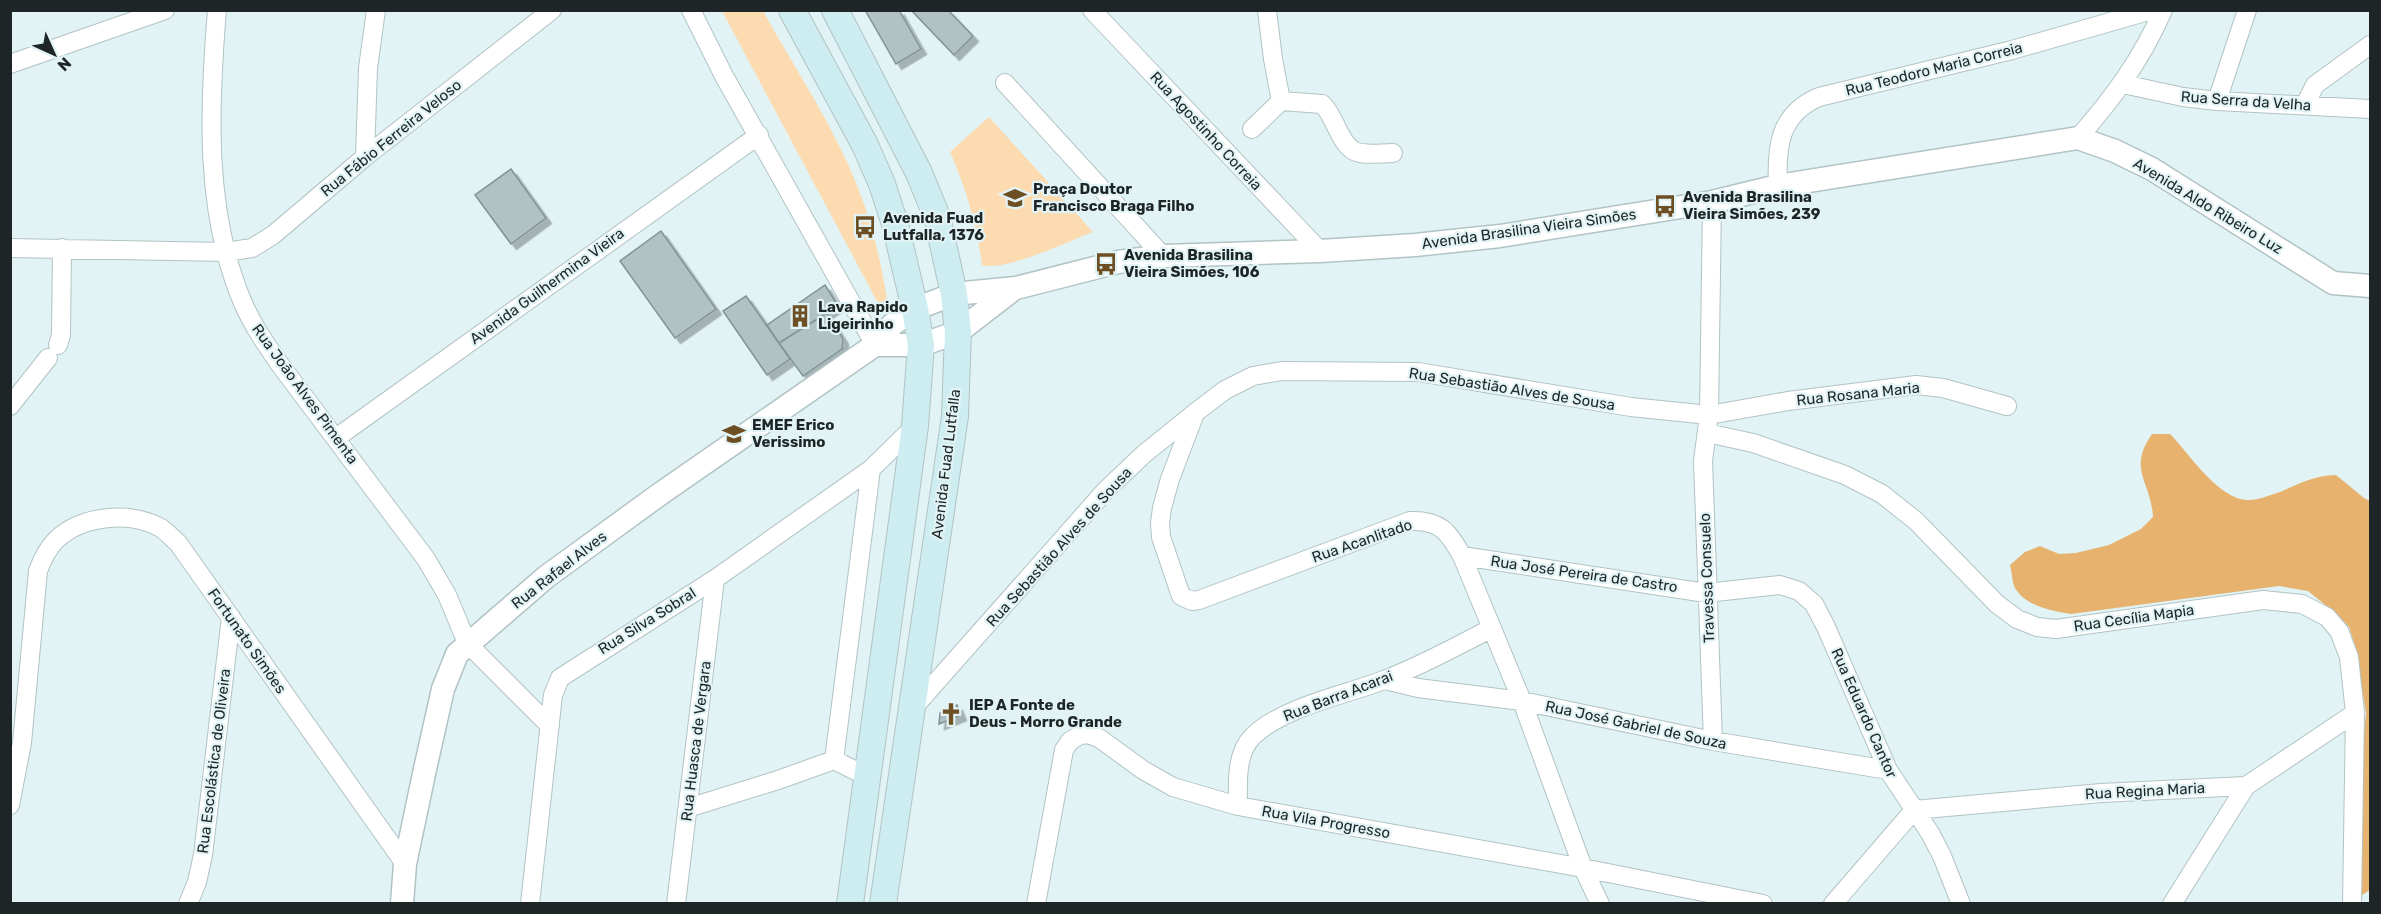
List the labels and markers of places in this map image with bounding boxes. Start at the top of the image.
place label: Praça Doutor Francisco Braga Filho [1033,180,1194,215]
school or university icon: Praça Doutor Francisco Braga Filho [1002,185,1028,211]
place label: Avenida Brasilina Vieira Simões, 239 [1683,188,1821,223]
bus stop icon: Avenida Brasilina Vieira Simões, 239 [1652,193,1678,219]
place label: Avenida Fuad Lutfalla, 1376 [883,209,984,244]
bus stop icon: Avenida Fuad Lutfalla, 1376 [852,214,878,240]
place label: Avenida Brasilina Vieira Simões, 106 [1124,246,1260,281]
bus stop icon: Avenida Brasilina Vieira Simões, 106 [1093,251,1119,277]
place label: Lava Rapido Ligeirinho [818,298,908,333]
building icon: Lava Rapido Ligeirinho [787,303,813,329]
place label: EMEF Erico Verissimo [752,416,835,451]
school or university icon: EMEF Erico Verissimo [721,421,747,447]
place label: IEP A Fonte de Deus - Morro Grande [969,696,1122,731]
church icon: IEP A Fonte de Deus - Morro Grande [938,701,964,727]

